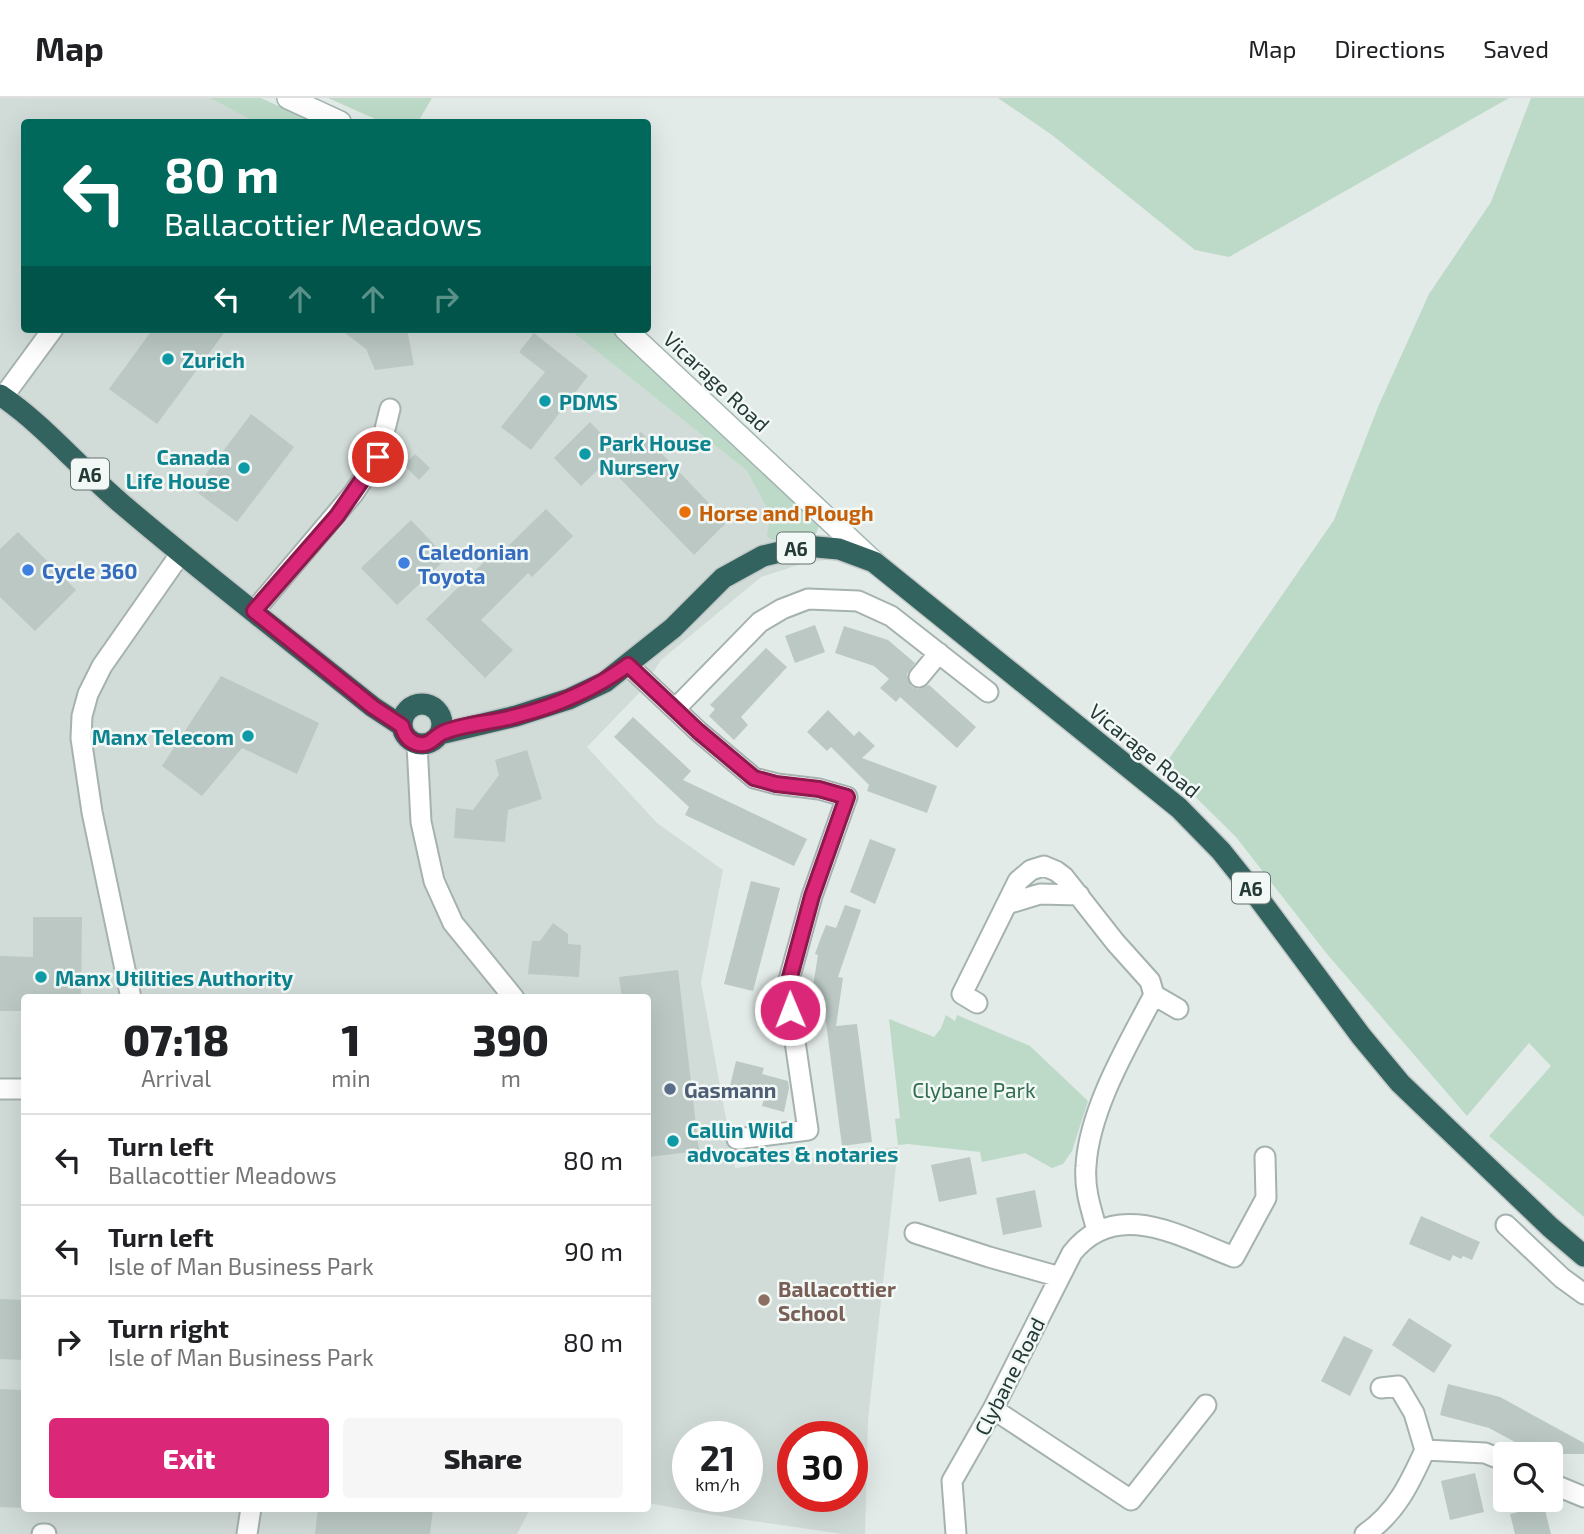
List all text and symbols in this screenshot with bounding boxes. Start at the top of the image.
text: Map [35,28,104,68]
text: Map [1248,34,1296,63]
text: Directions [1334,34,1445,63]
text: Saved [1483,34,1549,63]
text: 80 m [164,144,279,203]
icon: left [49,147,140,238]
text: Ballacottier Meadows [164,204,482,242]
icon: left [208,280,246,318]
icon: ahead [281,280,319,318]
icon: ahead [354,280,392,318]
icon: right [427,280,465,318]
street label: Vicarage Road [659,326,775,436]
place label: Zurich [182,347,245,372]
marker: Zurich [160,351,176,367]
place label: PDMS [559,389,618,414]
marker: PDMS [537,393,553,409]
pin [348,427,408,487]
place label: Park House Nursery [599,430,711,480]
icon: arrive [359,438,397,476]
place label: Canada Life House [126,444,230,493]
marker: Park House Nursery [577,446,593,462]
road number: A6 [71,458,109,490]
marker: Canada Life House [236,460,252,476]
place label: Horse and Plough [699,500,874,525]
marker: Horse and Plough [677,504,693,520]
road number: A6 [777,533,815,564]
place label: Caledonian Toyota [418,539,529,589]
marker: Caledonian Toyota [396,555,412,571]
place label: Cycle 360 [42,558,137,584]
marker: Cycle 360 [20,562,36,578]
street label: Vicarage Road [1084,698,1206,802]
place label: Manx Telecom [92,724,234,749]
marker: Manx Telecom [240,728,256,744]
road number: A6 [1232,873,1270,904]
place label: Manx Utilities Authority [55,965,293,991]
marker: Manx Utilities Authority [33,969,49,985]
position arrow [753,973,827,1047]
text: 07:18 [123,1014,229,1064]
text: 1 [341,1014,360,1064]
text: 390 [473,1014,549,1064]
text: Arrival [141,1064,211,1092]
text: min [331,1064,371,1092]
text: m [501,1064,521,1092]
place label: Gasmann [684,1077,776,1102]
park label: Clybane Park [912,1077,1036,1102]
marker: Gasmann [662,1081,678,1097]
place label: Callin Wild advocates & notaries [687,1117,898,1166]
text: Turn left [108,1130,214,1161]
marker: Callin Wild advocates & notaries [665,1133,681,1149]
icon: left [49,1141,87,1179]
text: 80 m [563,1144,623,1175]
text: Ballacottier Meadows [108,1161,337,1189]
text: Turn left [108,1221,214,1252]
icon: left [49,1232,87,1270]
text: 90 m [564,1235,623,1266]
text: Isle of Man Business Park [108,1252,374,1280]
place label: Ballacottier School [778,1276,896,1325]
marker: Ballacottier School [756,1292,772,1308]
text: Turn right [108,1312,229,1343]
street label: Clybane Road [969,1313,1049,1439]
icon: right [49,1323,87,1361]
text: 80 m [563,1326,623,1357]
text: Isle of Man Business Park [108,1343,374,1371]
button: Exit [49,1418,329,1498]
button: Share [343,1418,623,1498]
speed limit sign: 30 [777,1421,868,1512]
text: 21 [700,1436,735,1478]
map controls [1493,1442,1563,1512]
button: search [1493,1442,1563,1512]
text: km/h [695,1473,740,1495]

